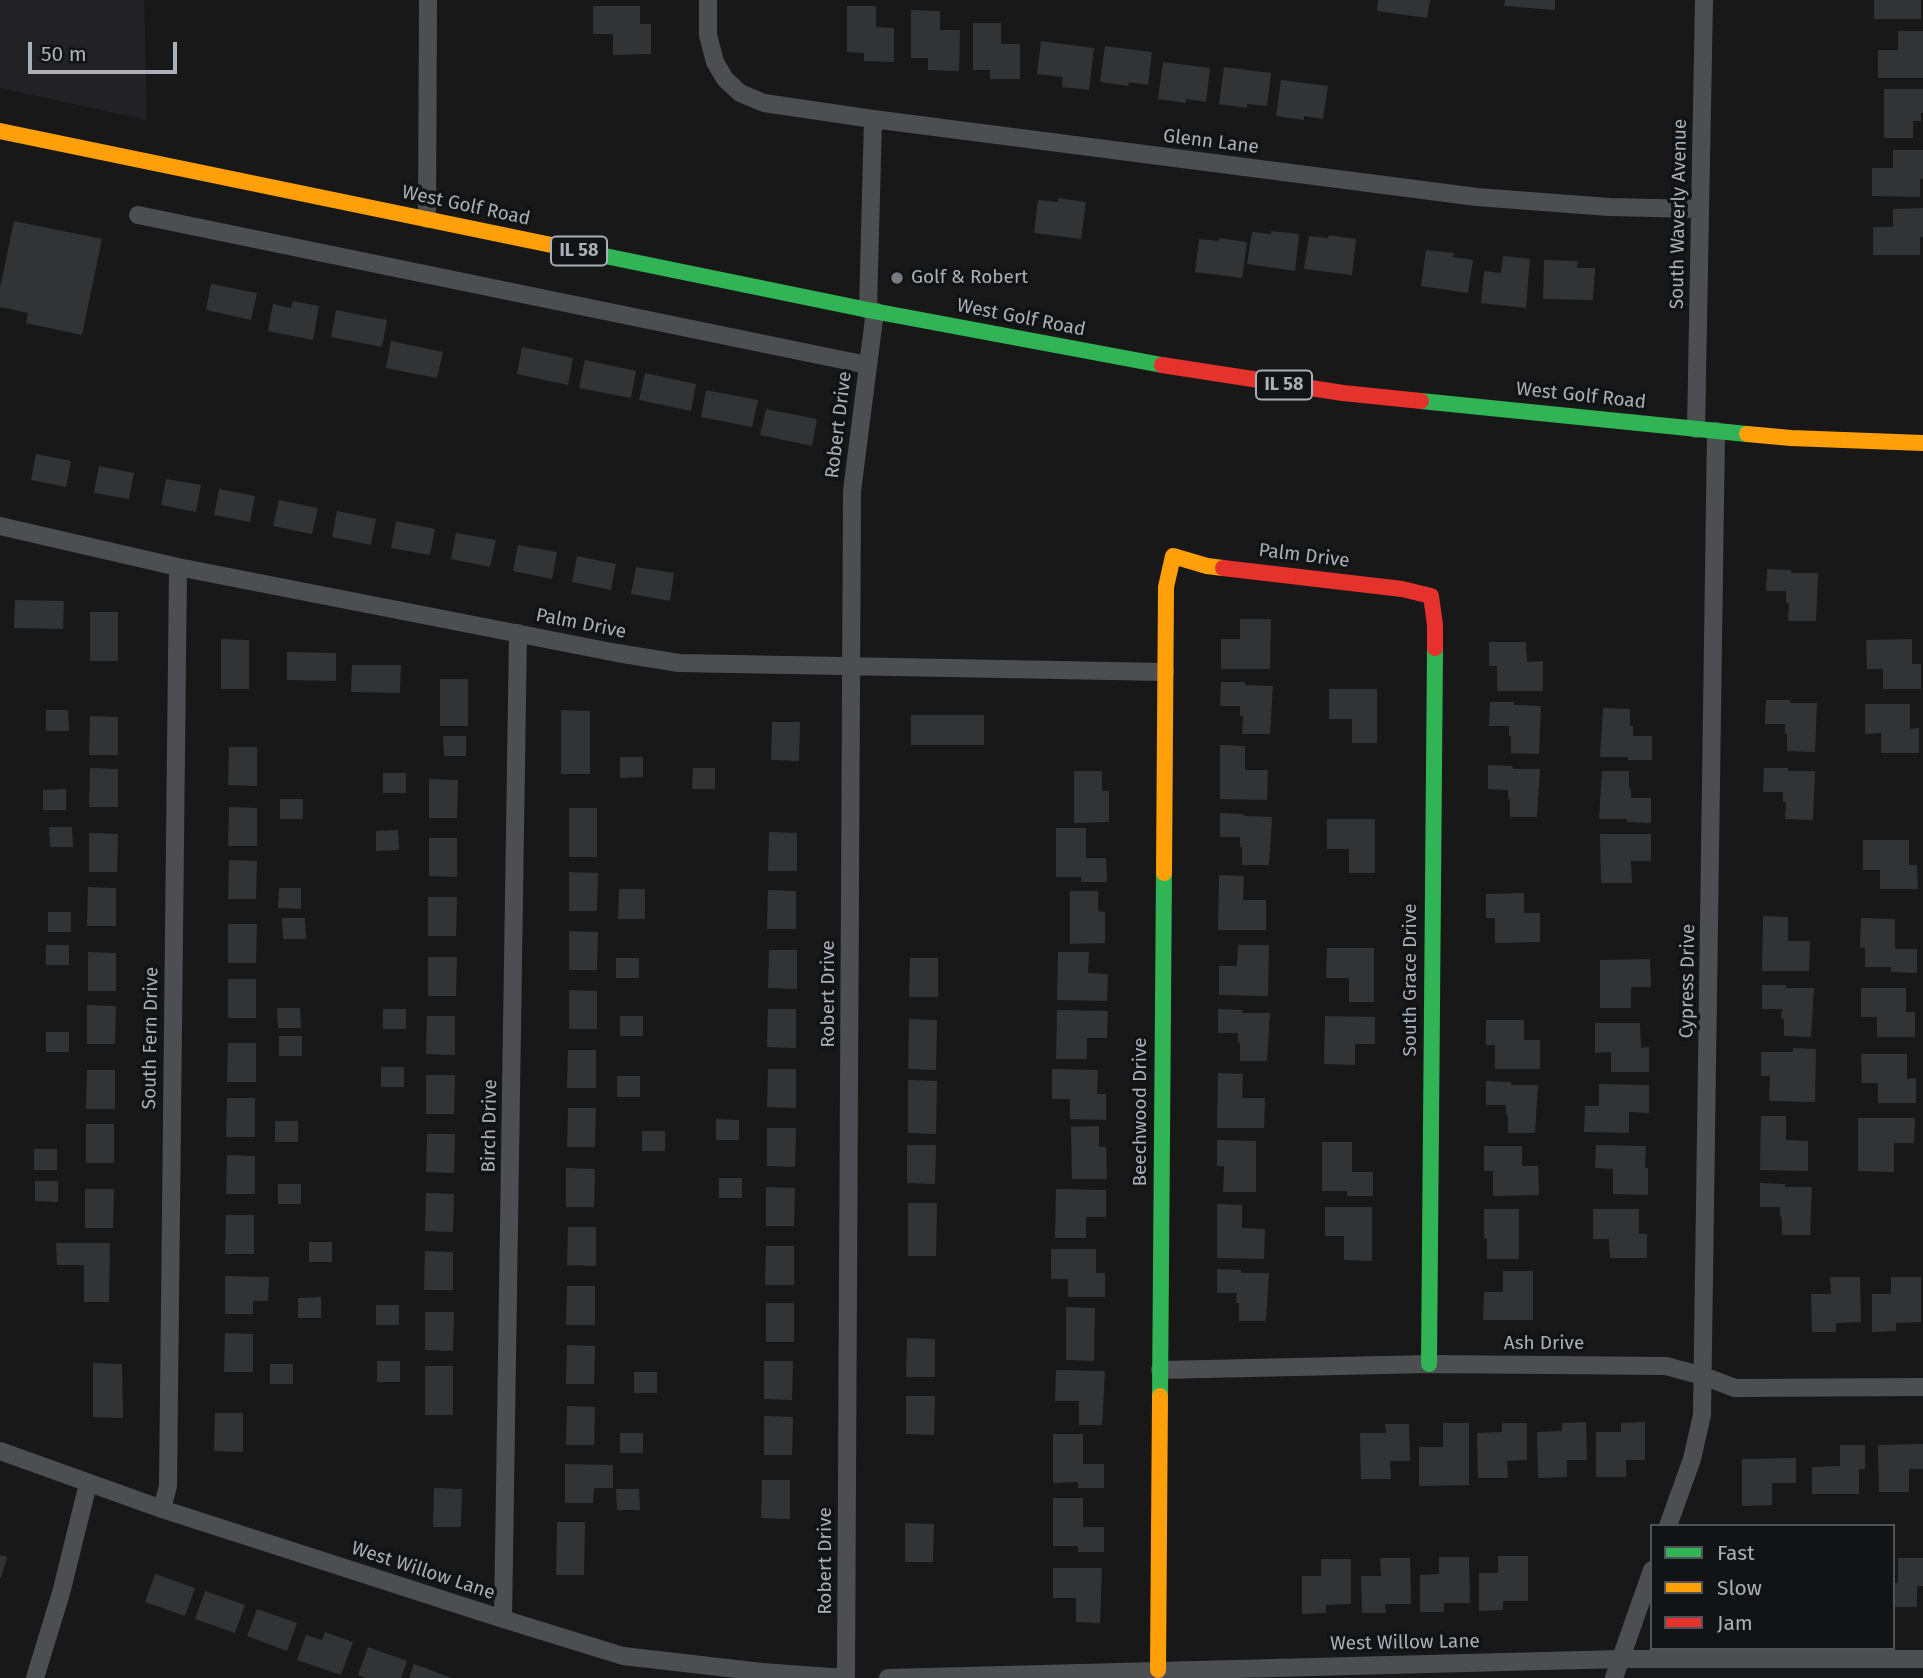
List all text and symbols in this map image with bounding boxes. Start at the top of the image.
scale bar [32,28,180,72]
text: 50 m [41,41,87,67]
street label: South Waverly Avenue [1666,119,1692,309]
street label: Glenn Lane [1162,125,1260,159]
street label: West Golf Road [400,181,532,231]
road number: IL 58 [551,236,607,265]
place label: Golf & Robert [911,267,1028,289]
marker: Golf & Robert [889,270,905,286]
street label: West Golf Road [955,294,1087,342]
street label: Robert Drive [821,370,857,480]
road number: IL 58 [1256,370,1312,400]
street label: West Golf Road [1515,378,1647,414]
street label: Palm Drive [1257,539,1351,573]
street label: Palm Drive [534,604,628,644]
street label: South Grace Drive [1400,903,1422,1057]
street label: Cypress Drive [1676,924,1700,1038]
street label: Robert Drive [818,940,840,1048]
street label: South Fern Drive [138,967,164,1109]
street label: Beechwood Drive [1130,1037,1152,1187]
street label: Birch Drive [478,1079,502,1173]
street label: Ash Drive [1504,1333,1584,1355]
street label: Robert Drive [815,1507,837,1615]
legend [1650,1524,1895,1650]
street label: West Willow Lane [348,1537,498,1605]
text: Fast [1717,1540,1755,1566]
text: Slow [1717,1575,1762,1601]
text: Jam [1717,1610,1753,1636]
street label: West Willow Lane [1330,1630,1480,1656]

